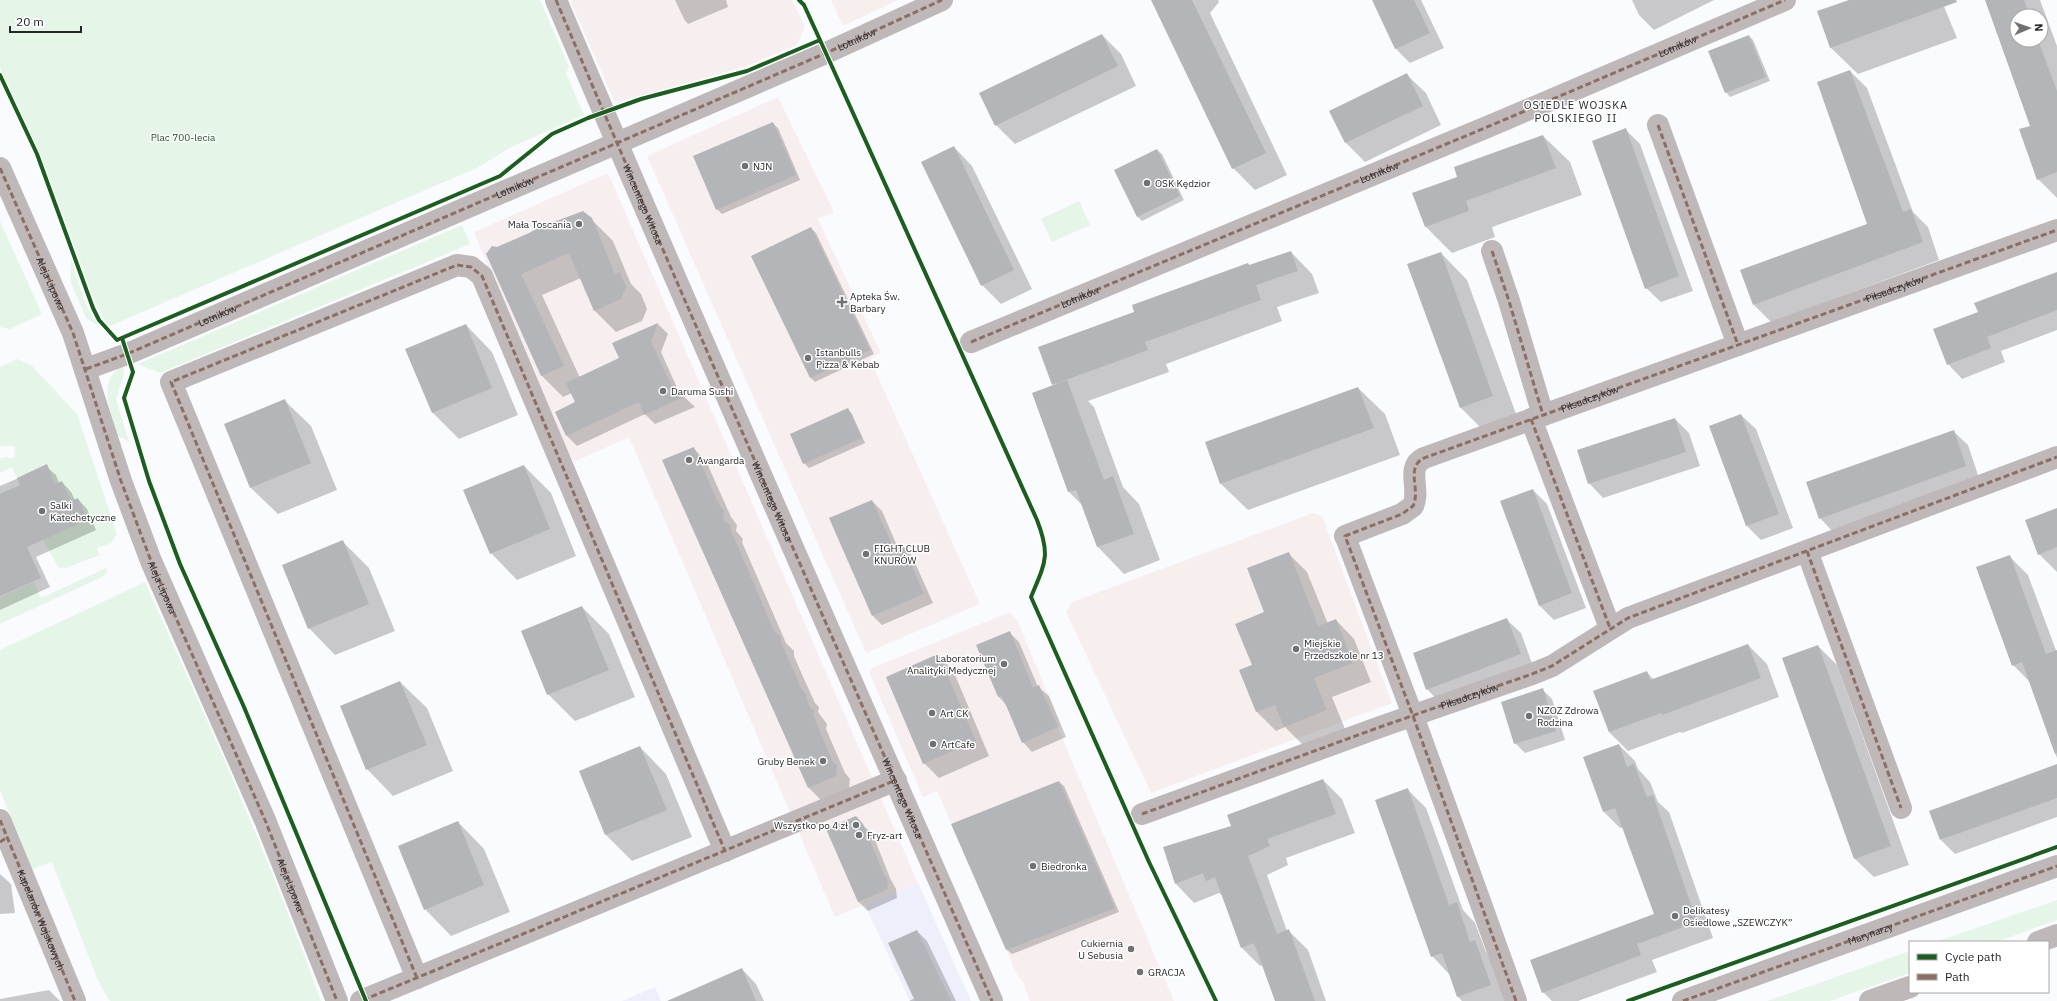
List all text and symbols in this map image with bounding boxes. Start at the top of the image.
scale bar [10,8,81,34]
north arrow [2009,8,2049,48]
text: 20 m [16,14,44,29]
text: N [2032,23,2046,32]
street label: Lotników [835,25,878,54]
street label: Lotników [1656,32,1699,60]
district label: OSIEDLE WOJSKA POLSKIEGO II [1524,98,1628,125]
park label: Plac 700-lecia [151,131,216,144]
street label: Lotników [1358,158,1401,186]
place label: NJN [753,160,772,173]
marker: NJN [740,161,750,171]
street label: Wincentego Witosa [620,162,667,247]
street label: Lotników [494,173,536,201]
place label: OSK Kędzior [1155,177,1211,190]
marker: OSK Kędzior [1142,178,1152,188]
place label: Mała Toscania [508,218,572,231]
marker: Mała Toscania [574,219,584,229]
street label: Aleja Lipowa [34,255,69,312]
street label: Piłsudczyków [1864,272,1926,305]
street label: Lotników [1059,283,1101,310]
place label: Apteka Św. Barbary [850,290,900,315]
marker: Apteka Św. Barbary [837,297,847,307]
street label: Lotników [196,301,239,329]
place label: Istanbulls Pizza & Kebab [816,346,880,371]
marker: Istanbulls Pizza & Kebab [803,353,813,363]
street label: Piłsudczyków [1559,382,1621,415]
place label: Daruma Sushi [671,385,733,398]
marker: Daruma Sushi [658,386,668,396]
place label: Avangarda [697,454,745,467]
marker: Avangarda [684,455,694,465]
street label: Wincentego Witosa [749,459,796,544]
place label: Salki Katechetyczne [50,499,116,524]
marker: Salki Katechetyczne [37,506,47,516]
place label: FIGHT CLUB KNURÓW [874,542,930,567]
marker: FIGHT CLUB KNURÓW [861,549,871,559]
street label: Aleja Lipowa [145,559,180,616]
place label: Miejskie Przedszkole nr 13 [1304,637,1384,662]
marker: Miejskie Przedszkole nr 13 [1291,644,1301,654]
place label: Laboratorium Analityki Medycznej [907,652,996,677]
marker: Laboratorium Analityki Medycznej [999,659,1009,669]
street label: Piłsudczyków [1439,680,1500,712]
place label: NZOZ Zdrowa Rodzina [1537,704,1599,729]
place label: Art CK [940,707,969,720]
marker: Art CK [927,708,937,718]
marker: NZOZ Zdrowa Rodzina [1524,711,1534,721]
place label: ArtCafe [941,738,975,751]
marker: ArtCafe [928,739,938,749]
place label: Gruby Benek [757,755,816,768]
marker: Gruby Benek [818,756,828,766]
street label: Wincentego Witosa [880,756,926,841]
place label: Wszystko po 4 zł [774,819,848,832]
marker: Wszystko po 4 zł [851,820,861,830]
place label: Fryz-art [867,829,903,842]
marker: Fryz-art [854,830,864,840]
street label: Aleja Lipowa [274,856,307,914]
place label: Biedronka [1041,860,1087,873]
marker: Biedronka [1028,861,1038,871]
street label: Kapelanów Wojskowych [15,867,68,972]
place label: Delikatesy Osiedlowe „SZEWCZYK” [1683,904,1793,929]
marker: Delikatesy Osiedlowe „SZEWCZYK” [1670,911,1680,921]
street label: Marynarzy [1846,919,1894,947]
place label: Cukiernia U Sebusia [1078,937,1124,962]
legend [1909,941,2049,993]
marker: Cukiernia U Sebusia [1126,944,1136,954]
text: Cycle path [1945,949,2002,964]
place label: GRACJA [1148,966,1186,979]
marker: GRACJA [1135,967,1145,977]
text: Path [1945,969,1970,984]

